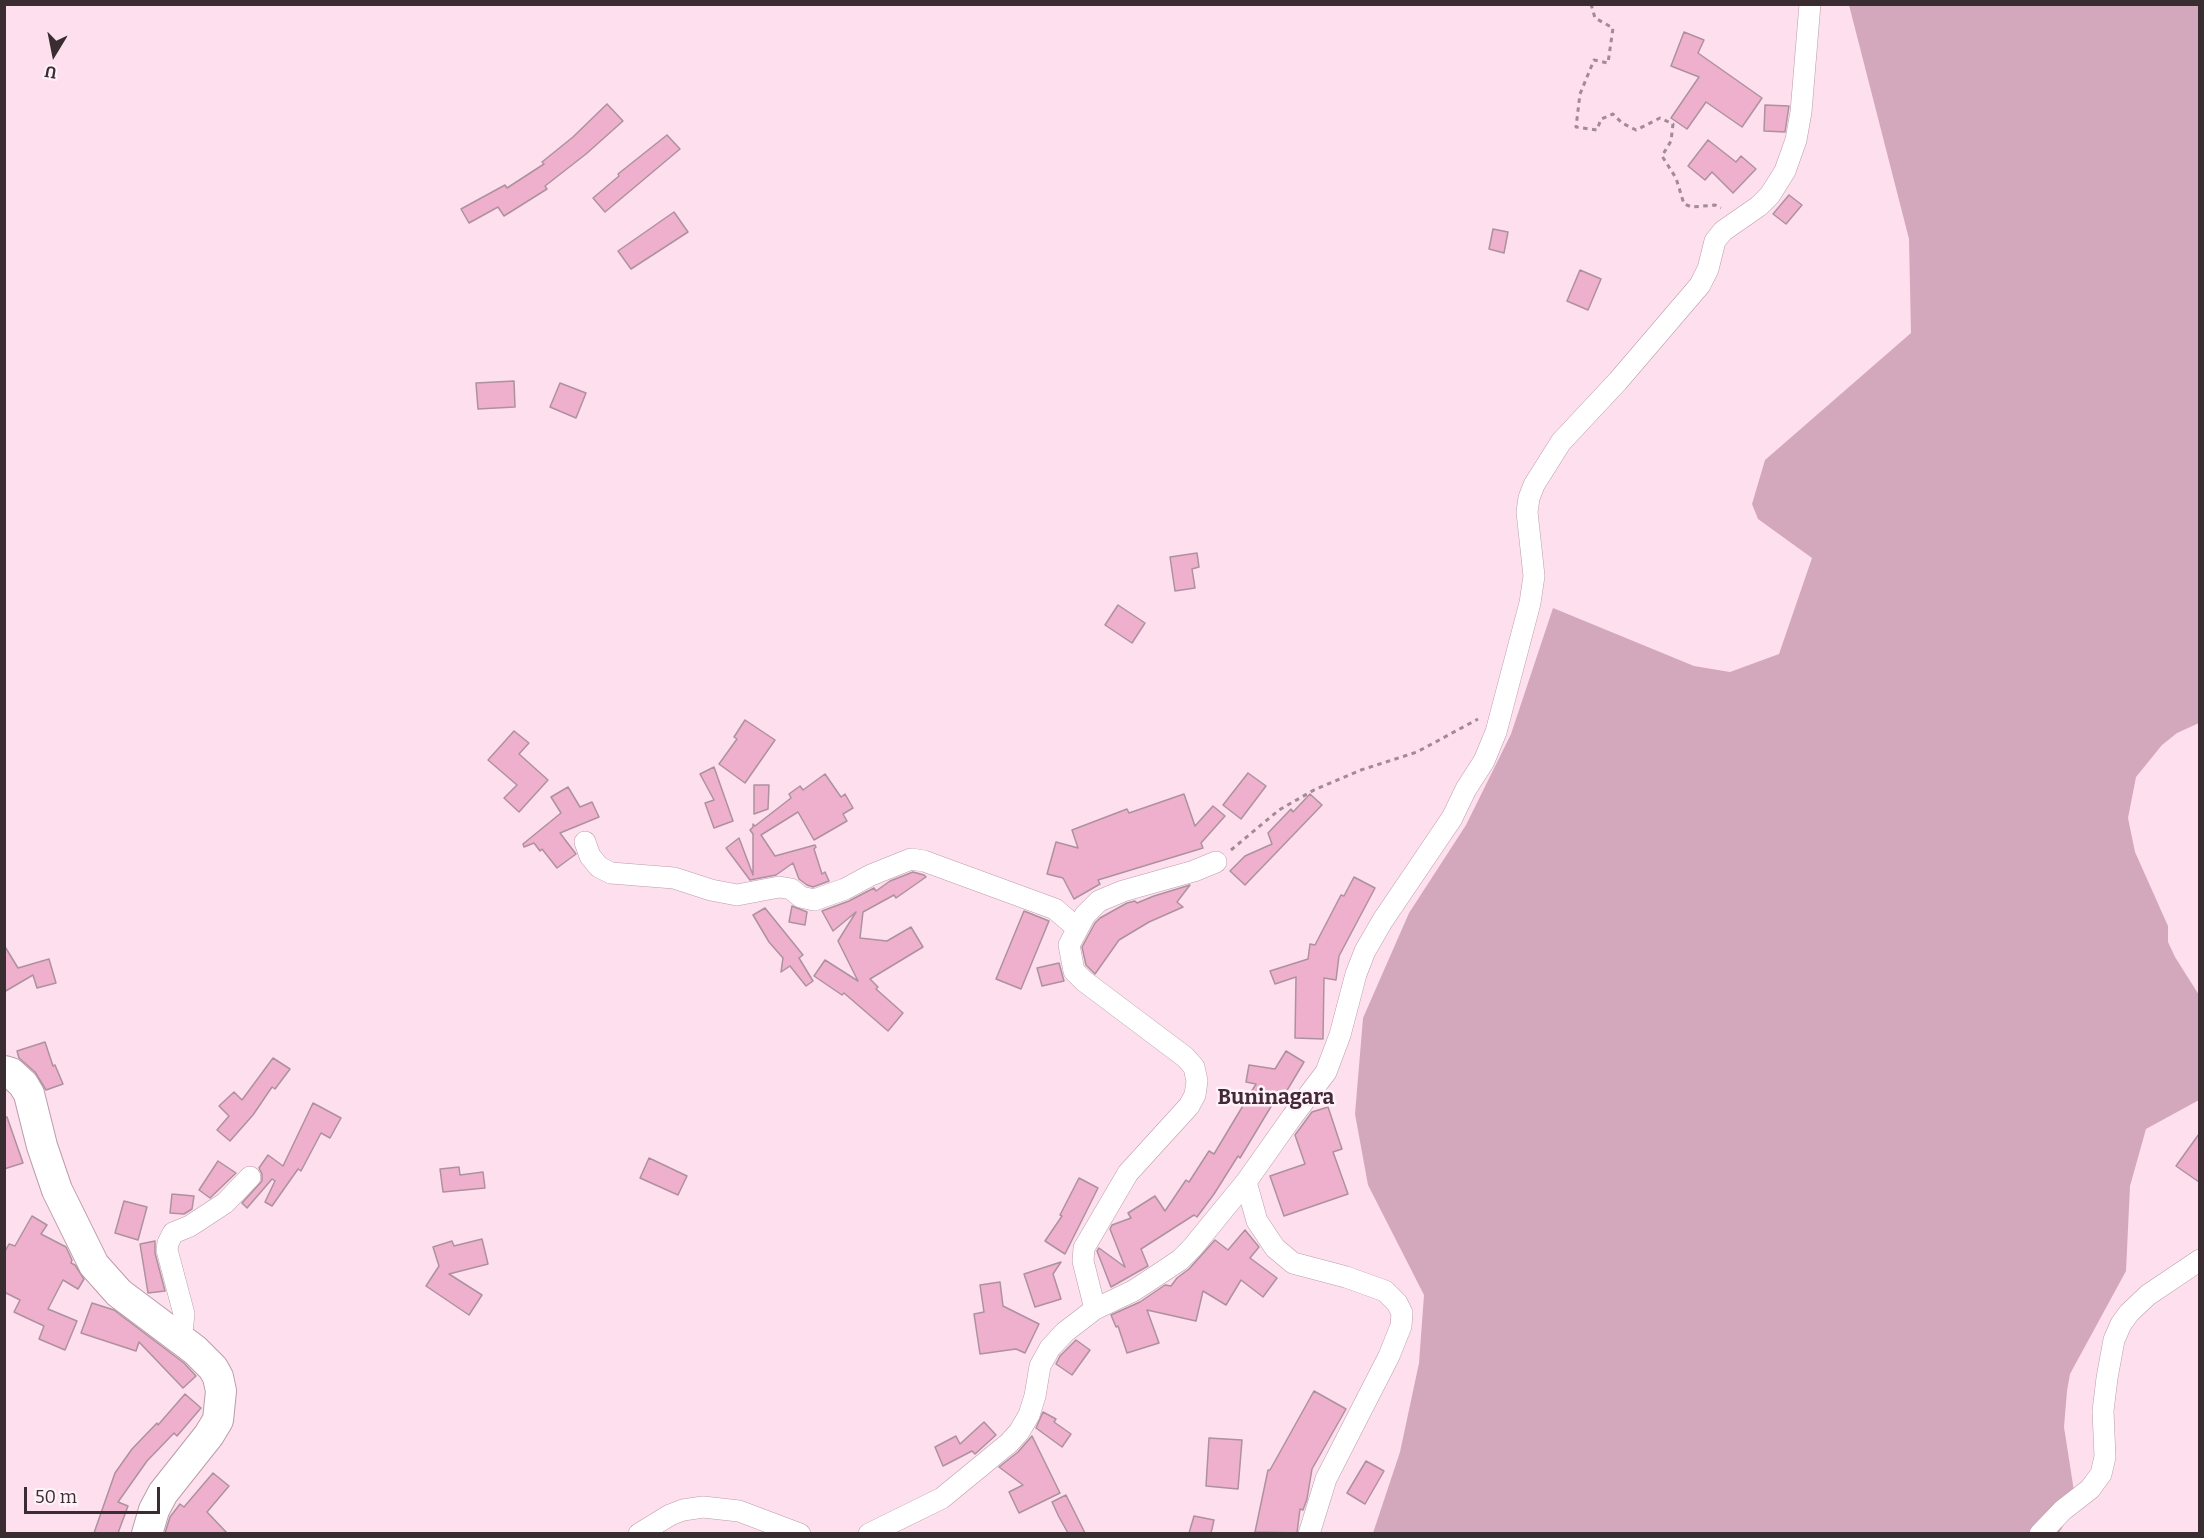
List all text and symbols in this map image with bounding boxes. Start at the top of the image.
north arrow [24,24,84,84]
text: U [43,62,58,83]
district label: Buninagara [1218,1085,1334,1111]
scale bar [27,1475,164,1513]
text: 50 m [35,1486,77,1508]

